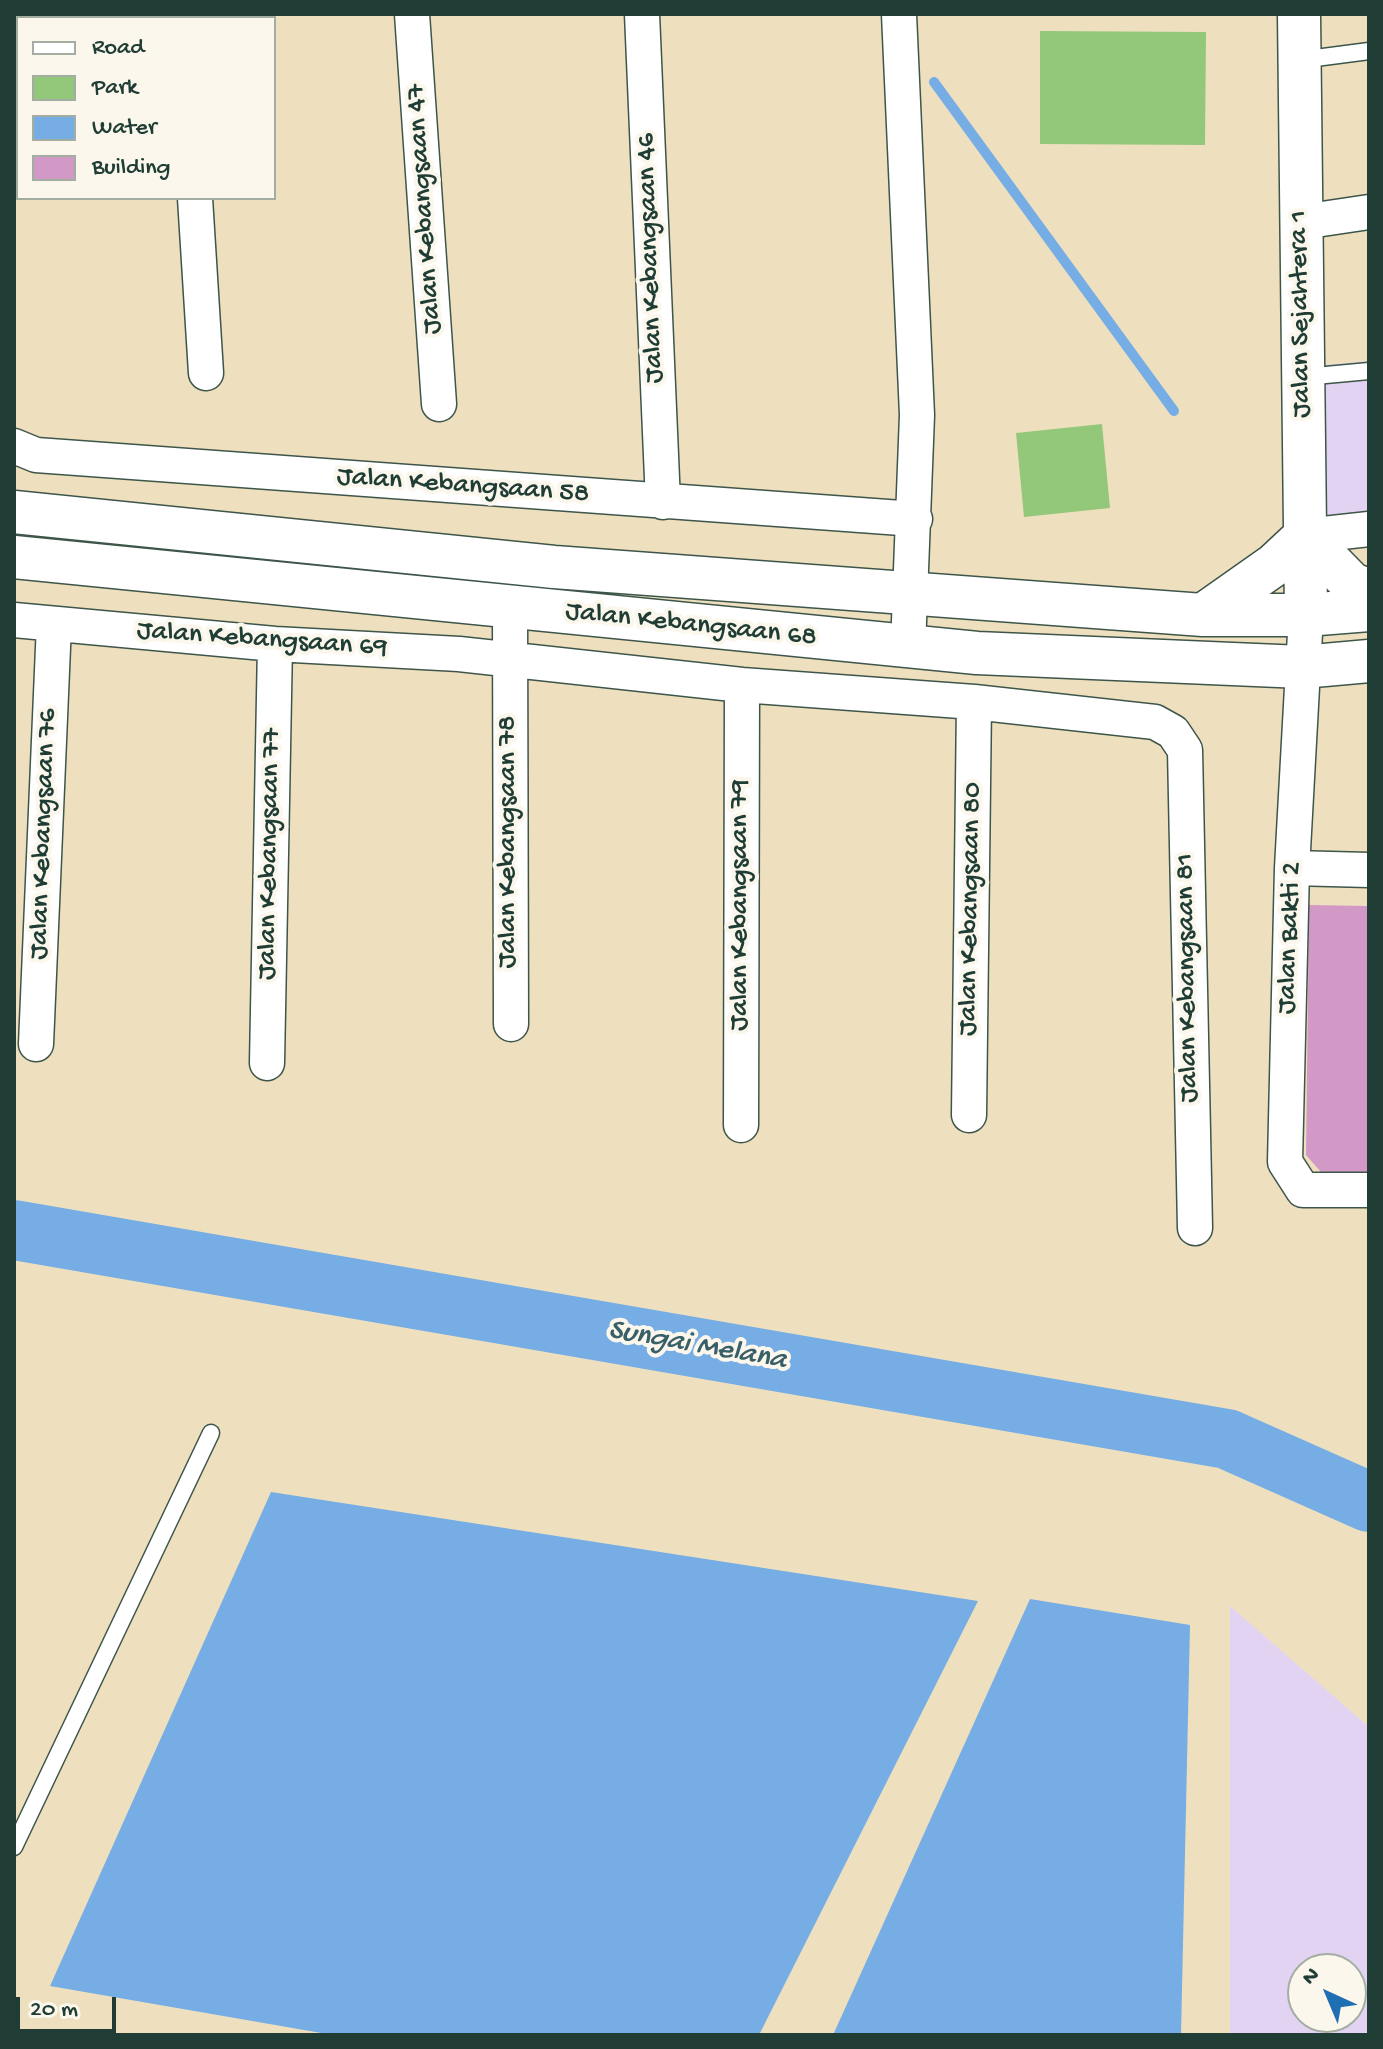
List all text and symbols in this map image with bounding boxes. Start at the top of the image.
legend [16,16,276,200]
text: Road [92,34,144,63]
text: Park [92,74,138,103]
street label: Jalan Kebangsaan 47 [401,83,451,335]
text: Water [92,114,156,143]
street label: Jalan Kebangsaan 46 [631,132,673,384]
text: Building [92,154,170,183]
street label: Jalan Sejahtera 1 [1283,210,1321,418]
street label: Jalan Kebangsaan 58 [336,461,590,513]
street label: Jalan Kebangsaan 68 [564,596,818,656]
street label: Jalan Kebangsaan 69 [136,615,388,667]
street label: Jalan Kebangsaan 76 [24,708,66,960]
street label: Jalan Kebangsaan 78 [493,716,527,968]
street label: Jalan Kebangsaan 77 [252,728,290,980]
street label: Jalan Kebangsaan 79 [725,779,759,1031]
street label: Jalan Kebangsaan 80 [953,782,991,1036]
street label: Jalan Kebangsaan 81 [1170,853,1208,1103]
street label: Jalan Bakti 2 [1272,861,1310,1015]
water label: Sungai Melana [605,1314,789,1380]
north arrow [1287,1953,1367,2033]
text: N [1298,1963,1326,1992]
scale bar [20,1981,120,2031]
text: 20 m [30,1996,78,2025]

